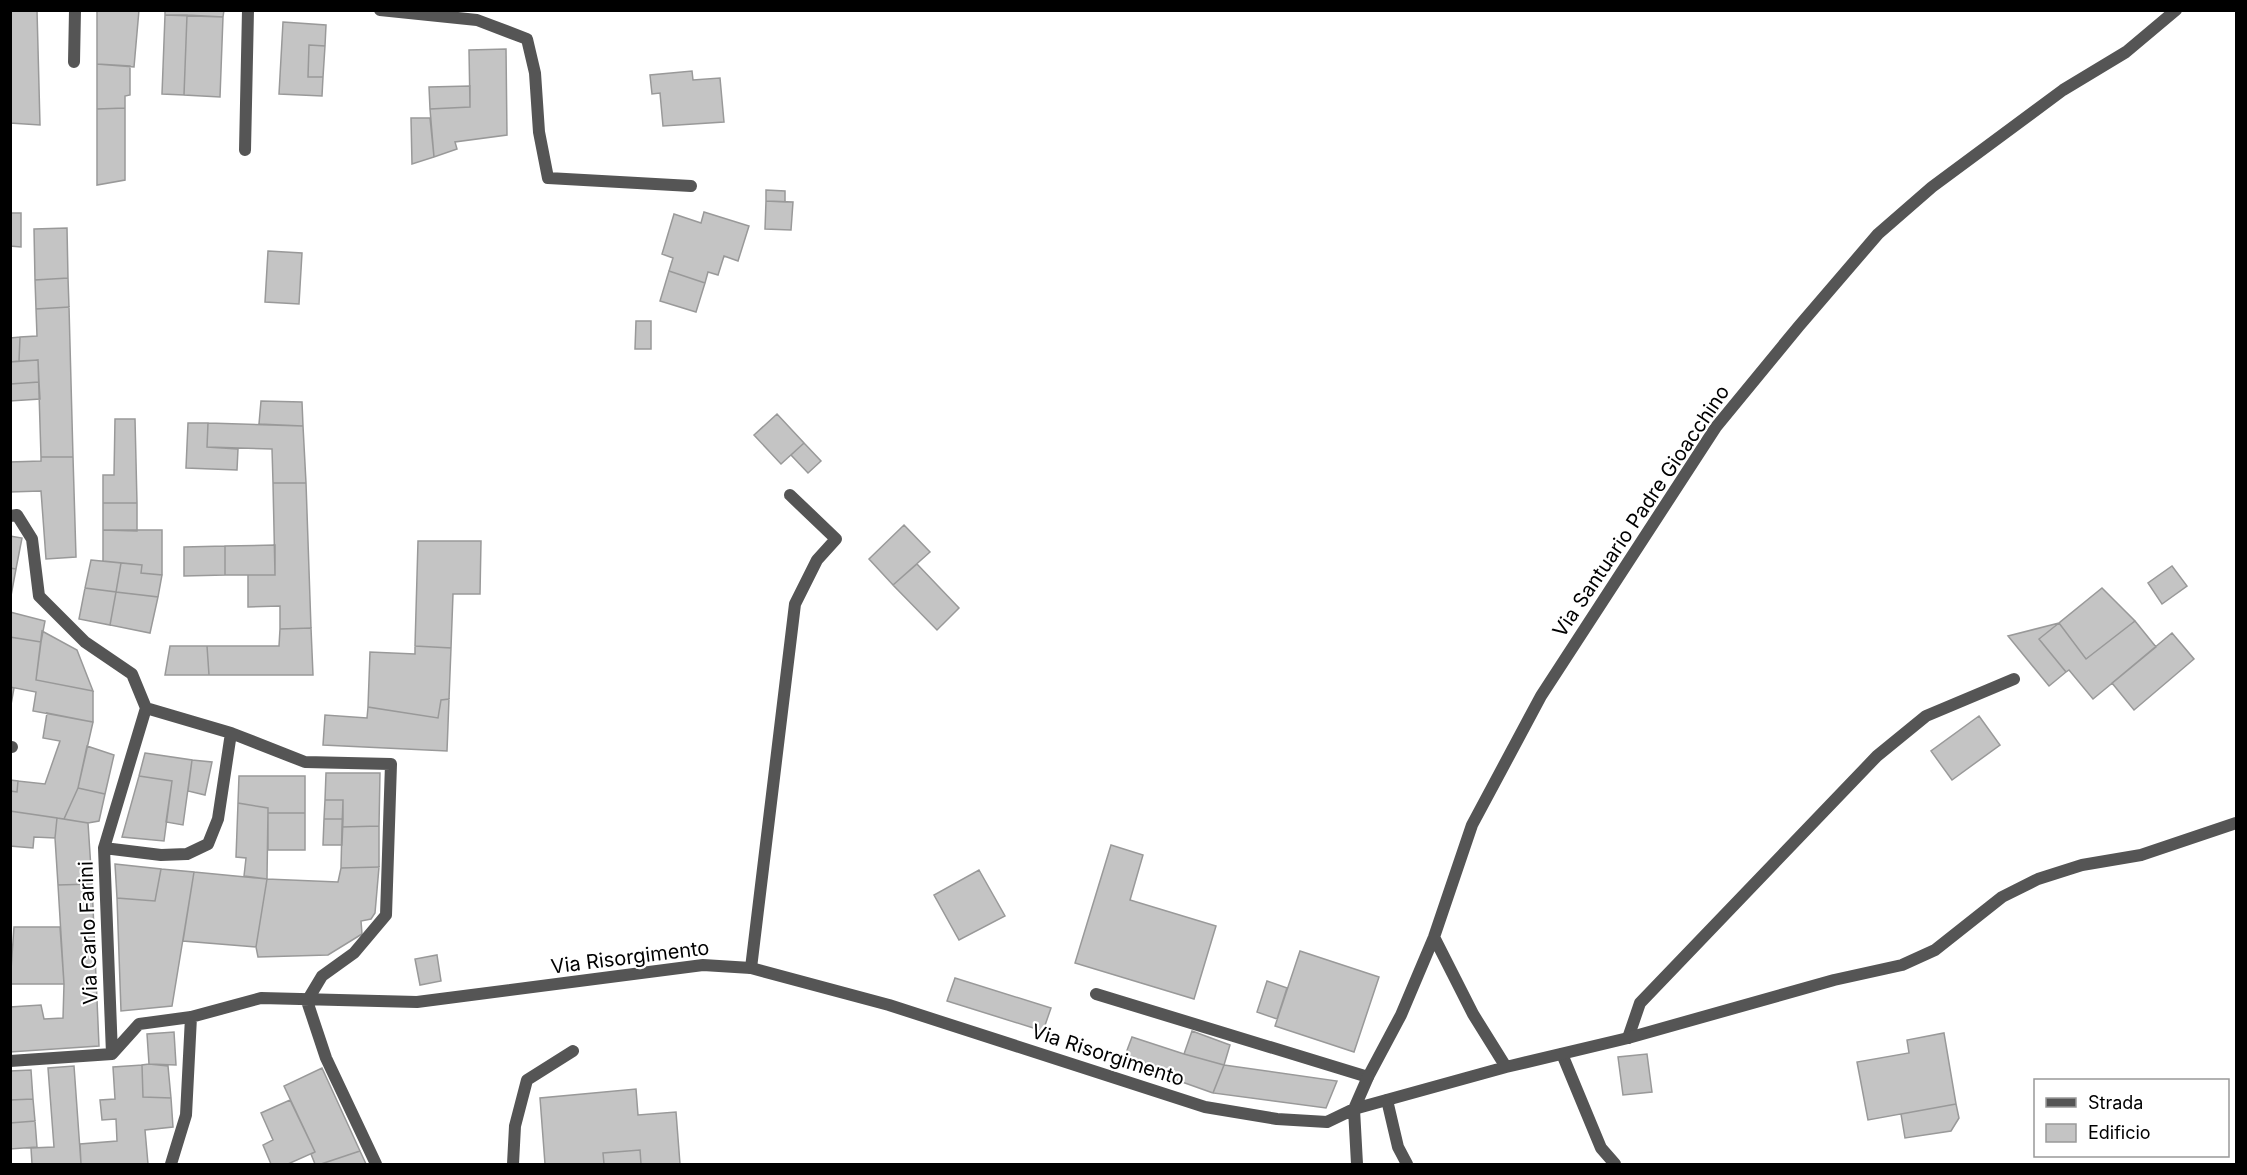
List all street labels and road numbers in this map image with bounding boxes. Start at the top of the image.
street label: Via Santuario Padre Gioacchino [1548,381,1734,641]
street label: Via Carlo Farini [74,861,102,1005]
street label: Via Risorgimento [549,935,711,979]
street label: Via Risorgimento [1028,1019,1188,1091]

